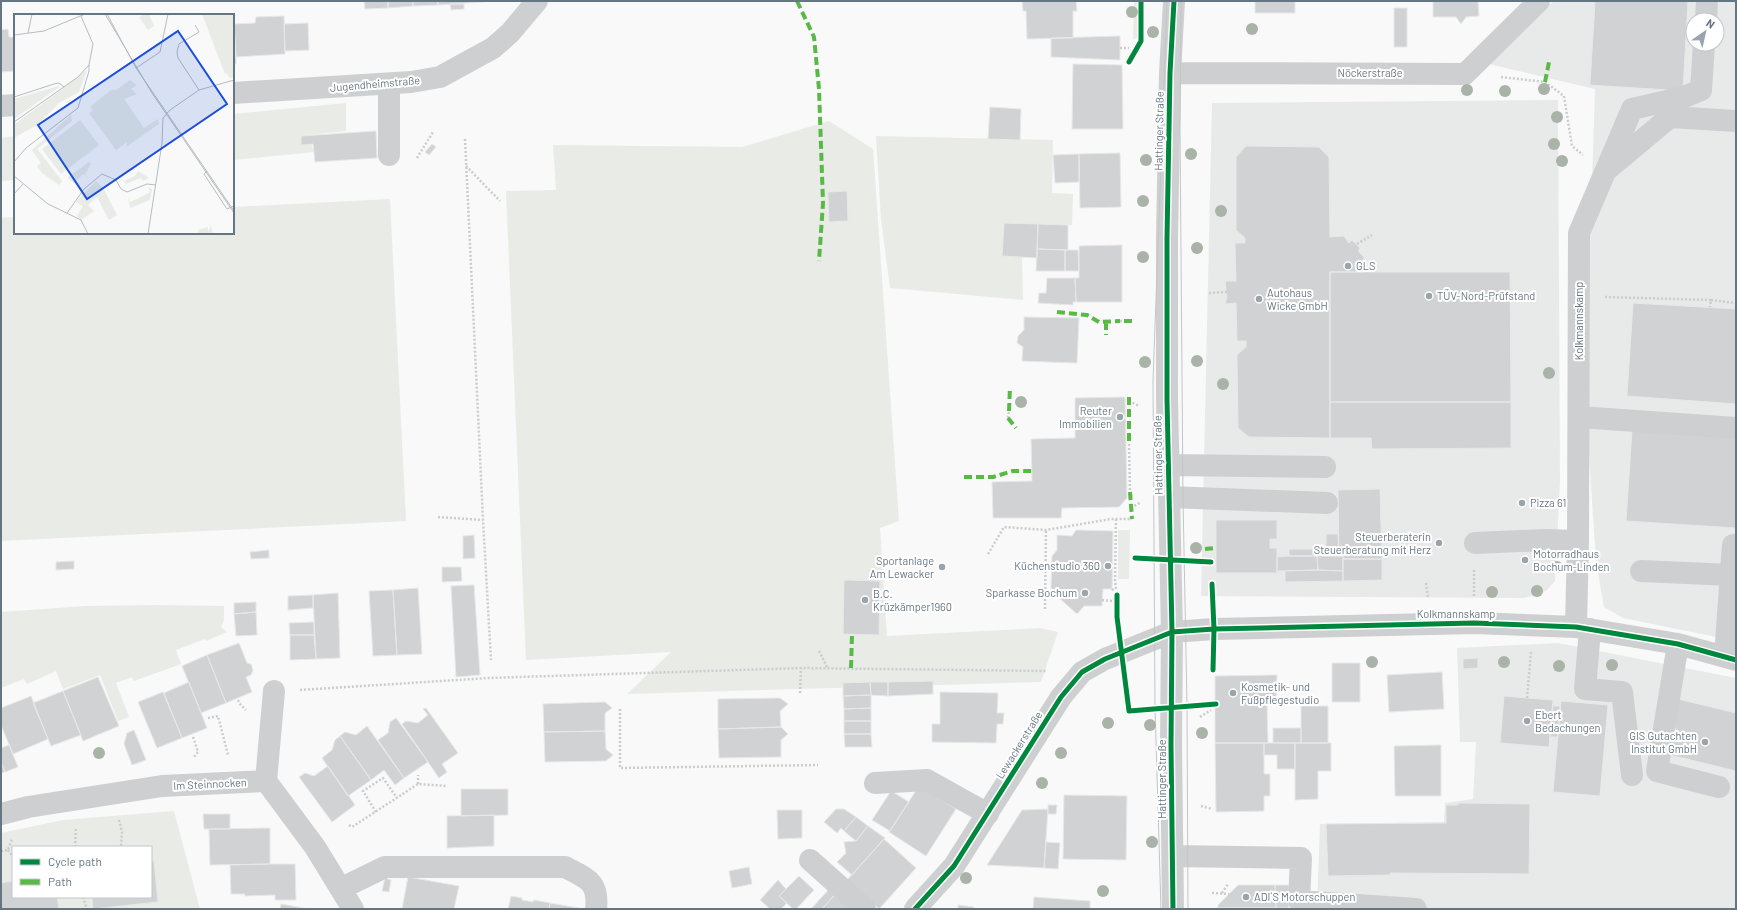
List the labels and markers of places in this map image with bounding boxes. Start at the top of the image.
place label: GLS [1356,259,1375,272]
marker: GLS [1343,261,1353,271]
place label: Autohaus Wicke GmbH [1267,286,1328,312]
place label: TÜV-Nord-Prüfstand [1437,288,1535,302]
marker: TÜV-Nord-Prüfstand [1424,291,1434,301]
marker: Autohaus Wicke GmbH [1254,294,1264,304]
place label: Reuter Immobilien [1059,404,1112,430]
marker: Reuter Immobilien [1115,412,1125,422]
place label: Pizza 61 [1530,496,1566,509]
marker: Pizza 61 [1517,498,1527,508]
place label: Steuerberaterin Steuerberatung mit Herz [1314,530,1431,556]
marker: Steuerberaterin Steuerberatung mit Herz [1434,538,1444,548]
place label: Motorradhaus Bochum-Linden [1533,547,1610,573]
place label: Sportanlage Am Lewacker [870,554,934,580]
marker: Motorradhaus Bochum-Linden [1520,555,1530,565]
place label: Küchenstudio 360 [1014,559,1100,572]
marker: Küchenstudio 360 [1103,561,1113,571]
marker: Sportanlage Am Lewacker [937,562,947,572]
place label: Sparkasse Bochum [986,586,1077,599]
place label: B.C. Krüzkämper1960 [873,587,952,613]
marker: Sparkasse Bochum [1080,588,1090,598]
marker: B.C. Krüzkämper1960 [860,595,870,605]
place label: Kosmetik- und Fußpflegestudio [1241,680,1319,706]
marker: Kosmetik- und Fußpflegestudio [1228,688,1238,698]
place label: Ebert Bedachungen [1535,708,1601,734]
marker: Ebert Bedachungen [1522,716,1532,726]
place label: GIS Gutachten Institut GmbH [1629,729,1697,755]
marker: GIS Gutachten Institut GmbH [1700,737,1710,747]
place label: ADI´S Motorschuppen [1254,890,1355,903]
marker: ADI´S Motorschuppen [1241,892,1251,902]

